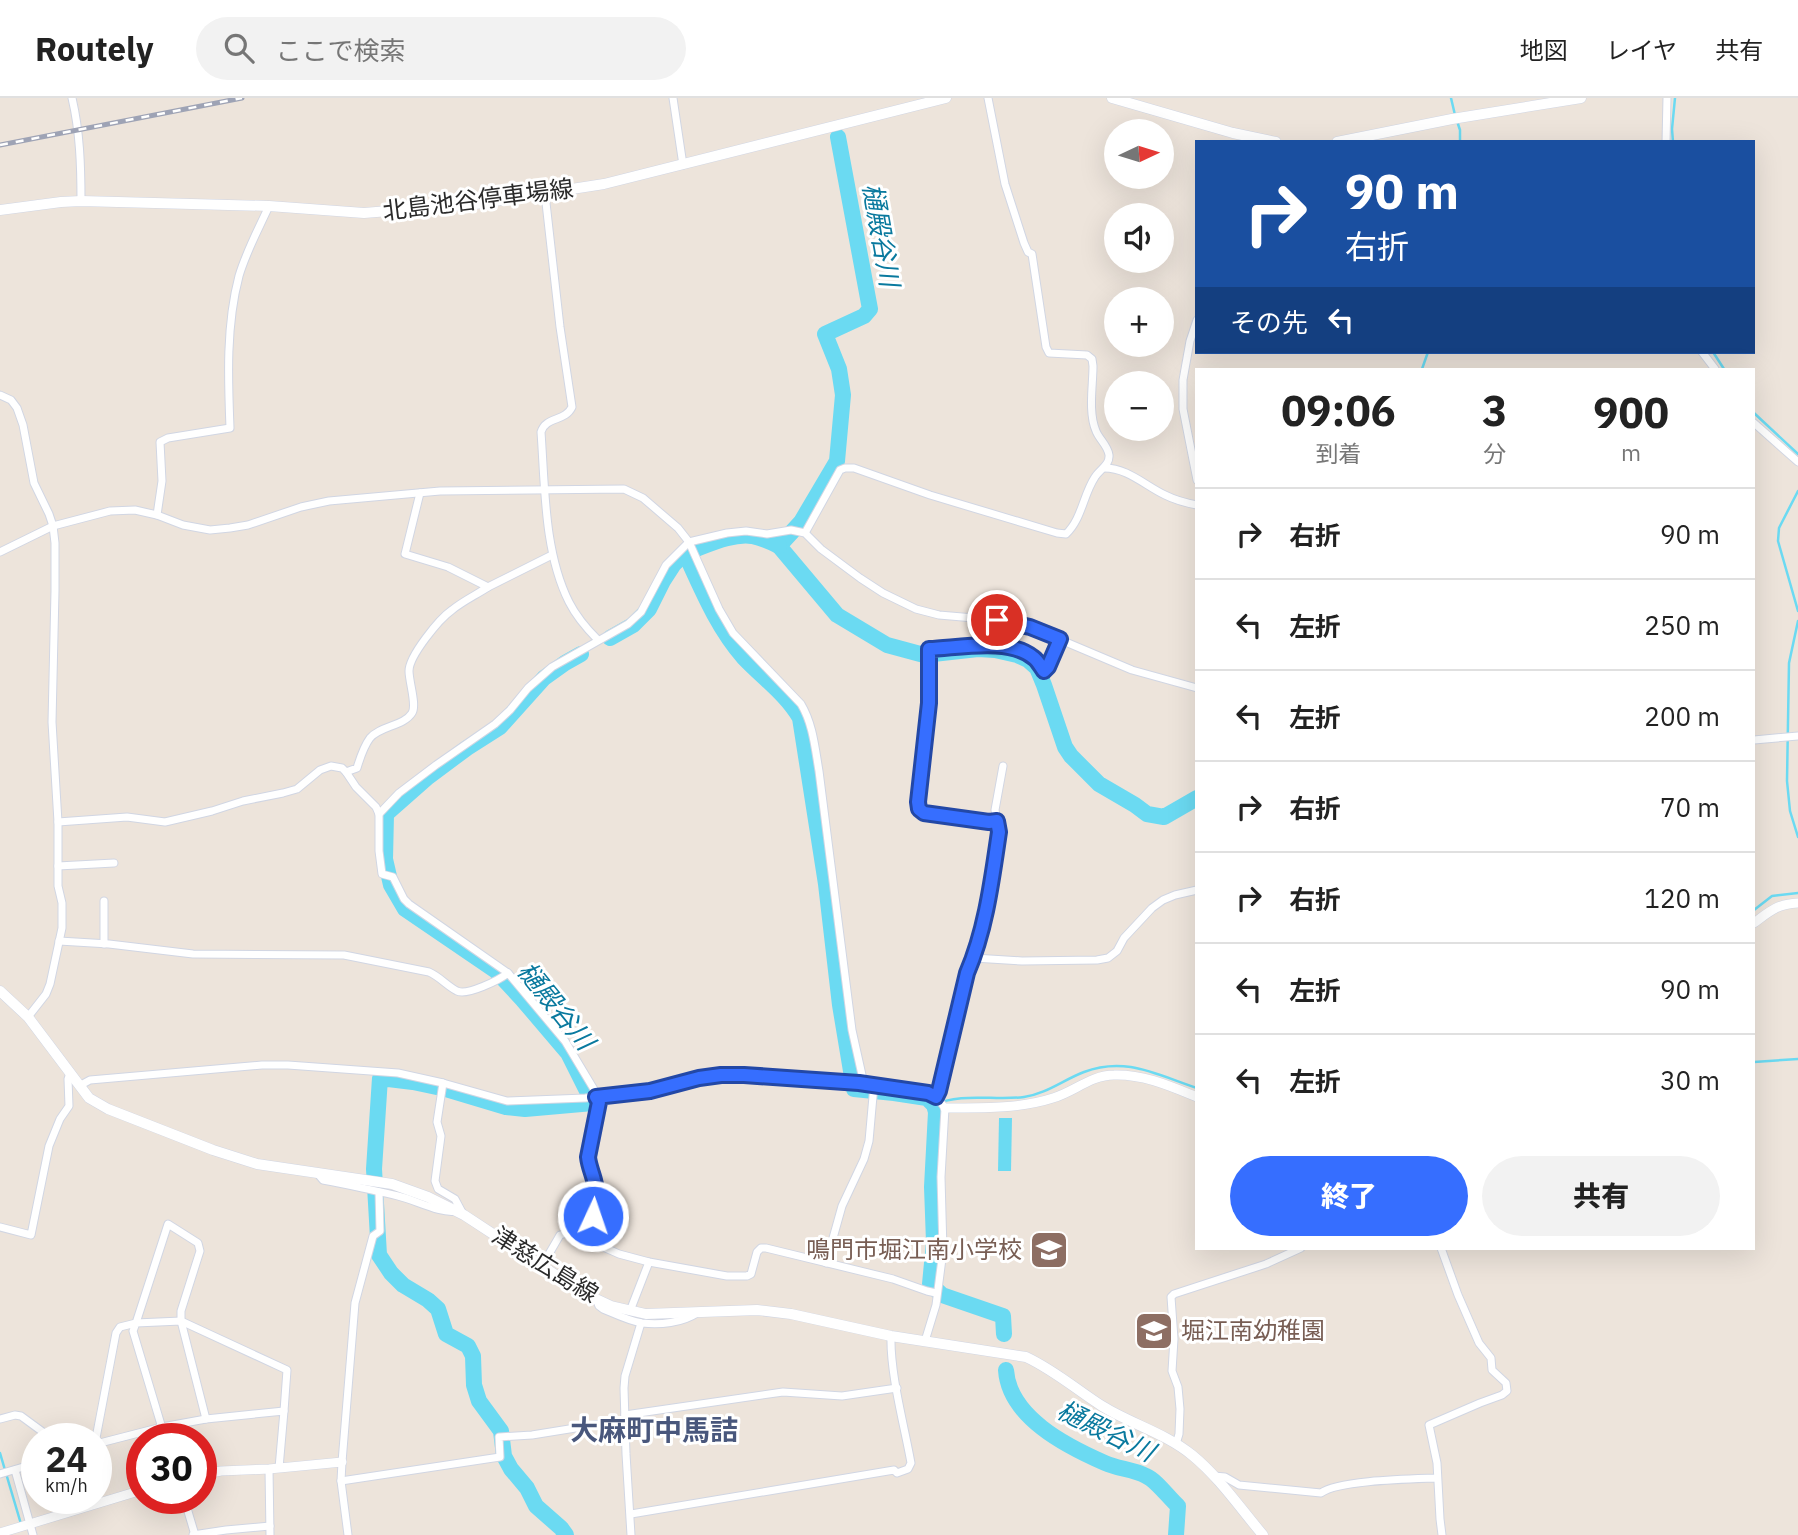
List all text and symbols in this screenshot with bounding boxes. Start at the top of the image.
search box [196,17,686,80]
text: Routely [35,27,154,70]
icon: search [220,29,258,67]
text: ここで検索 [276,33,406,67]
text: 地図 [1520,34,1568,66]
text: レイヤ [1606,34,1677,66]
text: 共有 [1715,34,1763,66]
north arrow [1104,119,1174,189]
map controls [1104,119,1174,441]
text: 90 m [1345,159,1459,222]
icon: right [1230,168,1321,259]
street label: 北島池谷停車場線 [381,171,575,227]
water label: 樋殿谷川 [856,181,908,292]
button: sound [1104,203,1174,273]
text: 右折 [1345,225,1409,267]
button: + [1104,287,1174,357]
icon: left [1322,301,1360,339]
text: その先 [1230,305,1308,339]
button: − [1104,371,1174,441]
text: 09:06 [1281,383,1396,438]
text: 3 [1482,383,1507,438]
text: 900 [1593,385,1669,440]
text: m [1621,437,1641,467]
text: 到着 [1315,438,1361,468]
text: 分 [1483,438,1506,468]
icon: right [1230,515,1268,553]
text: 90 m [1660,517,1720,551]
text: 右折 [1289,518,1341,552]
pin [967,590,1027,650]
icon: arrive [978,601,1016,639]
icon: left [1230,606,1268,644]
text: 250 m [1644,608,1720,642]
text: 左折 [1289,609,1341,643]
icon: left [1230,697,1268,735]
text: 200 m [1644,699,1720,733]
text: 左折 [1289,700,1341,734]
icon: right [1230,788,1268,826]
text: 70 m [1660,790,1720,824]
text: 右折 [1289,791,1341,825]
icon: right [1230,879,1268,917]
text: 120 m [1644,881,1720,915]
text: 右折 [1289,882,1341,916]
water label: 樋殿谷川 [511,954,605,1059]
icon: left [1230,970,1268,1008]
text: 90 m [1660,972,1720,1006]
text: 左折 [1289,973,1341,1007]
icon: left [1230,1061,1268,1099]
text: 30 m [1660,1063,1720,1097]
text: 左折 [1289,1064,1341,1098]
button: 終了 [1230,1156,1468,1236]
button: 共有 [1482,1156,1720,1236]
position arrow [556,1179,630,1253]
street label: 津慈広島線 [486,1219,605,1310]
school or university icon: 鳴門市堀江南小学校 [1028,1229,1070,1271]
place label: 鳴門市堀江南小学校 [806,1233,1022,1265]
school or university icon: 堀江南幼稚園 [1133,1310,1175,1352]
place label: 堀江南幼稚園 [1181,1314,1325,1346]
water label: 樋殿谷川 [1052,1392,1163,1469]
district label: 大麻町中馬詰 [570,1411,738,1448]
speed limit sign: 30 [126,1423,217,1514]
text: 24 [45,1436,88,1482]
text: km/h [45,1474,88,1497]

